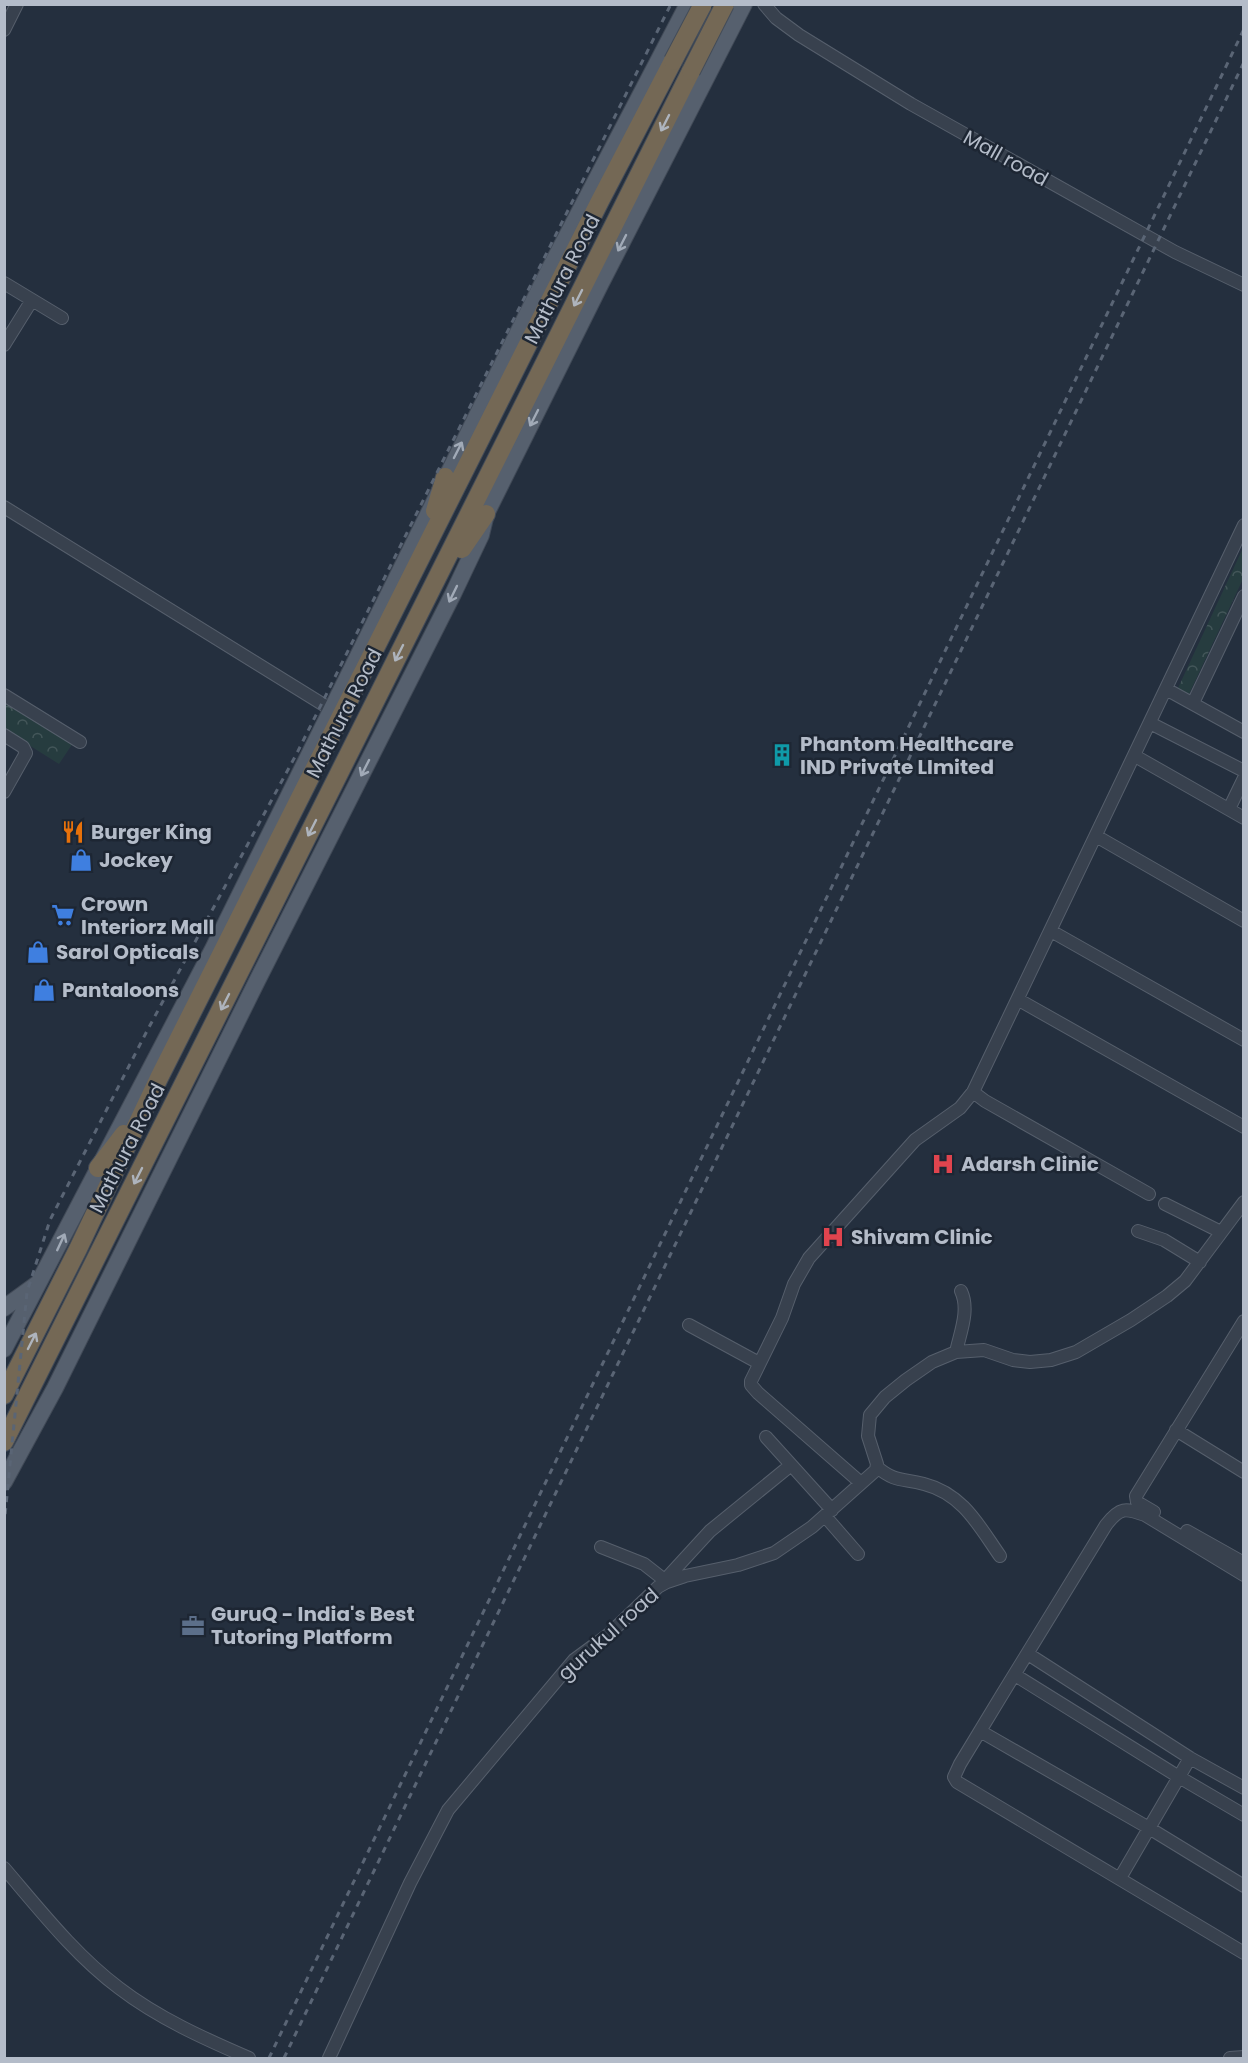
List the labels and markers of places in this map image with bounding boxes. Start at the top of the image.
place label: Phantom Healthcare IND Private LImited [800,730,1014,781]
building icon: Phantom Healthcare IND Private LImited [769,742,795,768]
place label: Burger King [91,818,212,846]
restaurant icon: Burger King [60,819,86,845]
place label: Jockey [99,846,173,874]
shop icon: Jockey [68,847,94,873]
place label: Crown Interiorz Mall [81,890,214,941]
supermarket icon: Crown Interiorz Mall [50,902,76,928]
place label: Sarol Opticals [56,938,199,966]
shop icon: Sarol Opticals [25,939,51,965]
place label: Pantaloons [62,976,179,1004]
shop icon: Pantaloons [31,977,57,1003]
place label: Adarsh Clinic [961,1150,1099,1178]
hospital icon: Adarsh Clinic [930,1151,956,1177]
place label: Shivam Clinic [851,1223,993,1251]
hospital icon: Shivam Clinic [820,1224,846,1250]
place label: GuruQ - India's Best Tutoring Platform [211,1600,415,1651]
office icon: GuruQ - India's Best Tutoring Platform [180,1613,206,1639]

